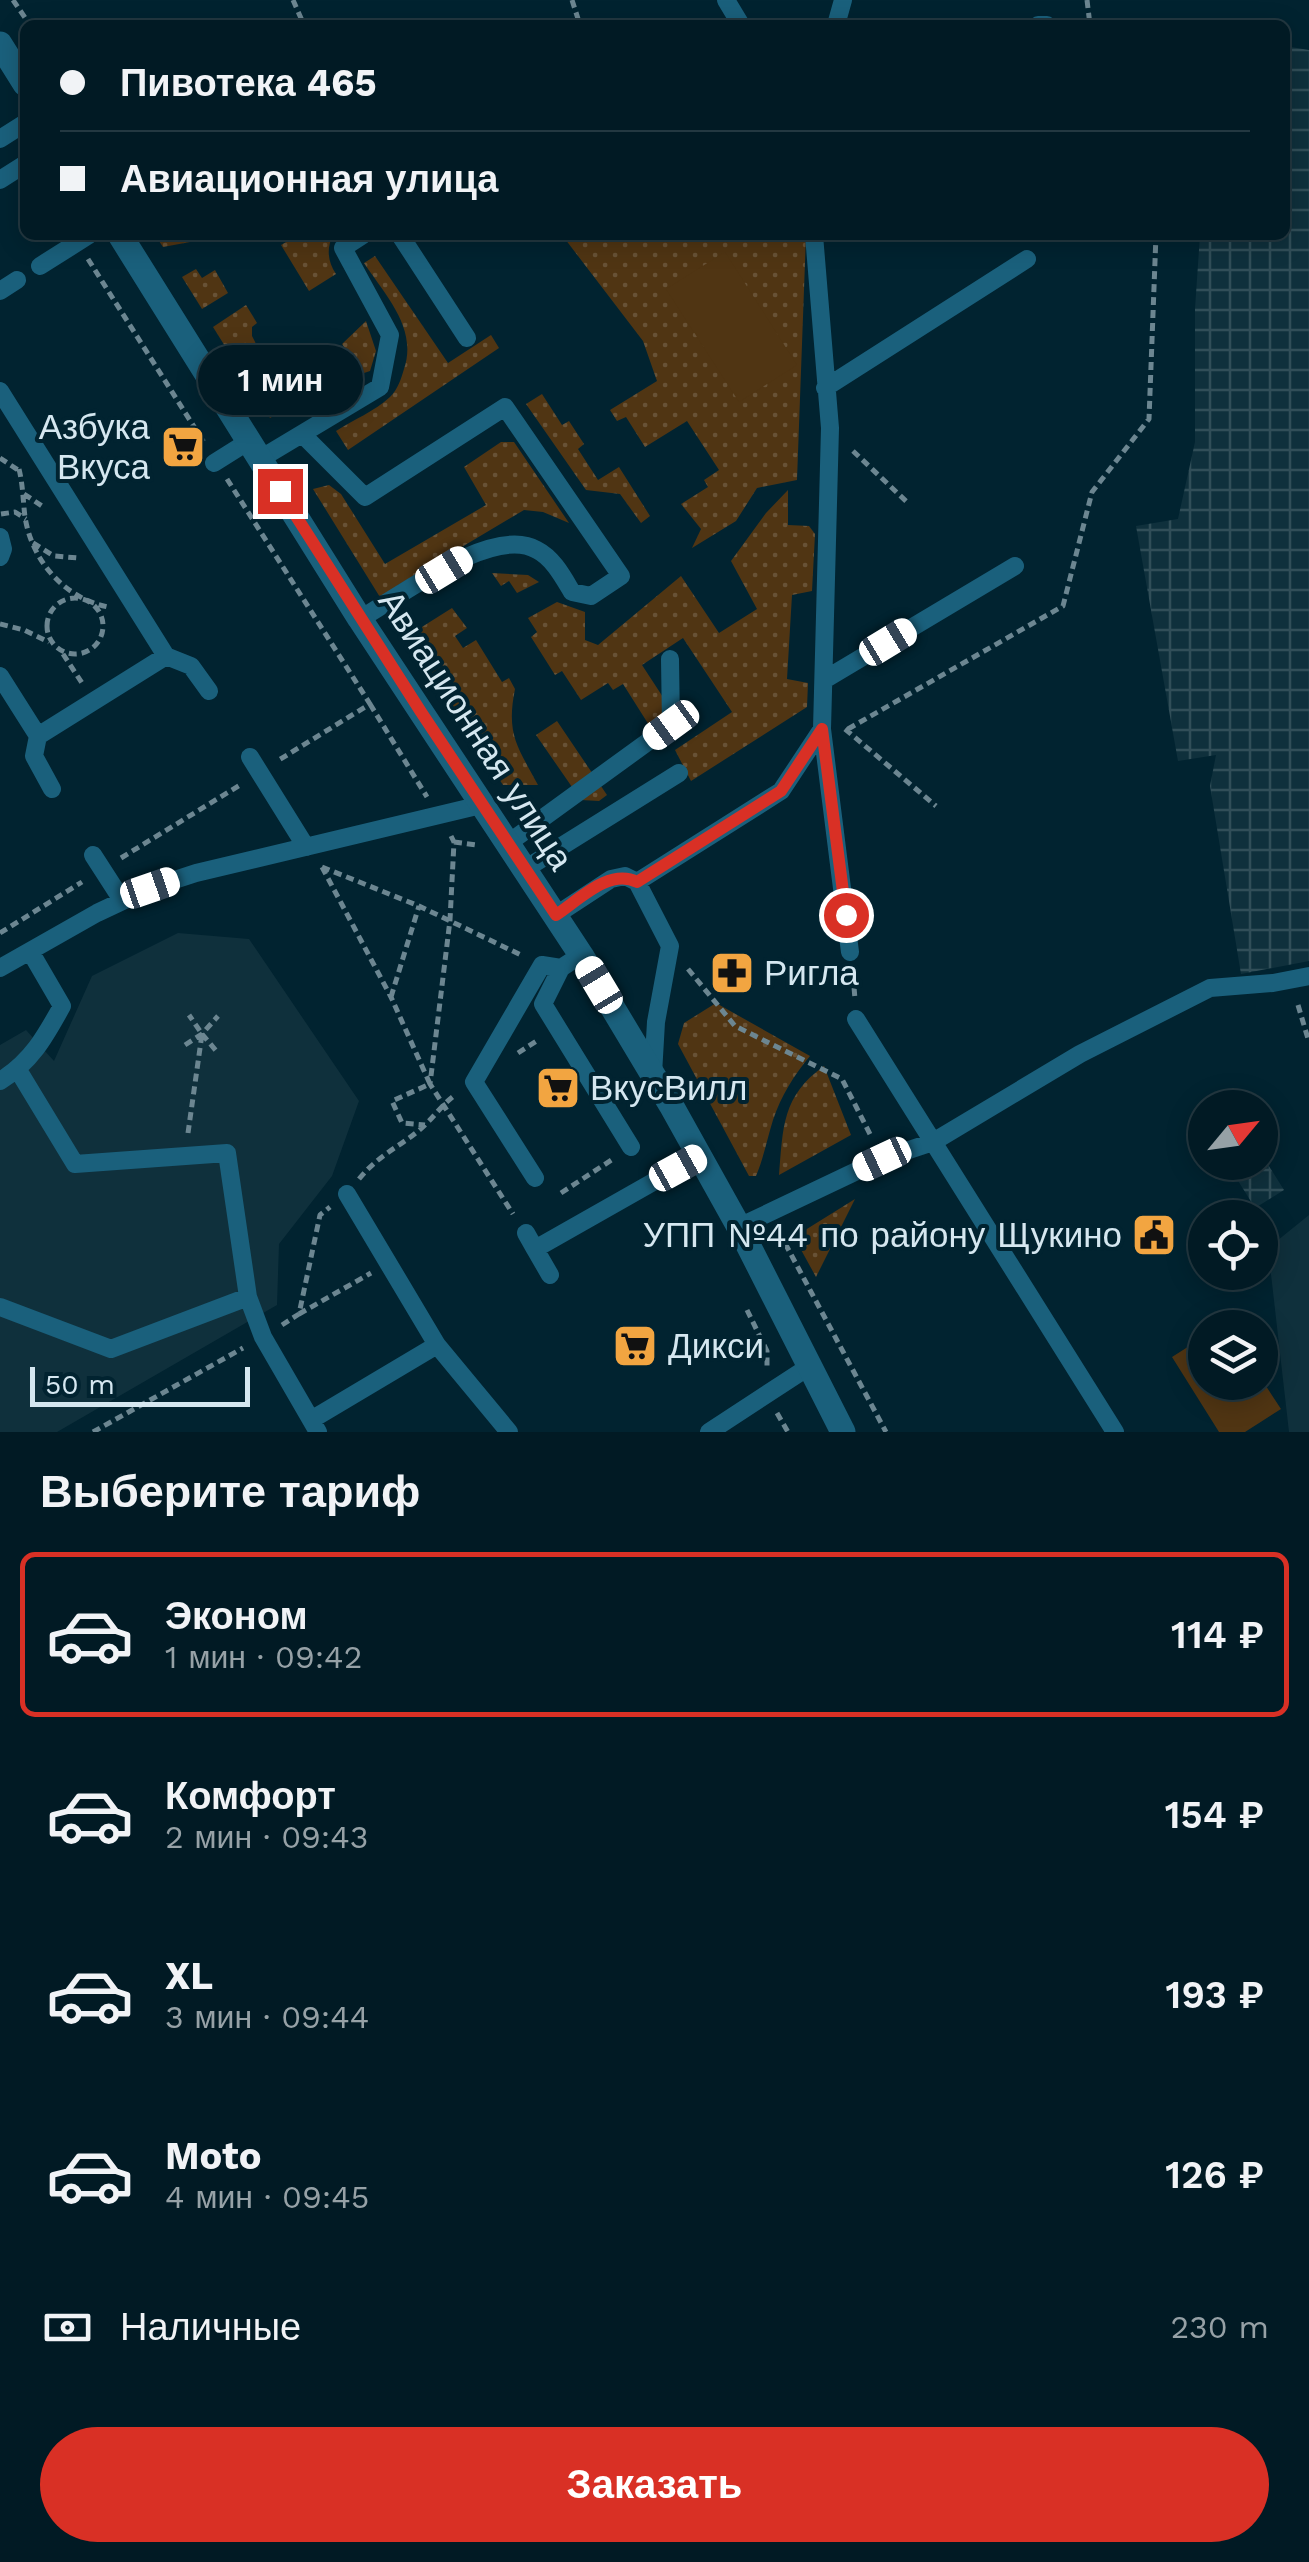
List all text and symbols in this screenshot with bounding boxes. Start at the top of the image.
text: Пивотека 465 [120,61,377,105]
text: Авиационная улица [120,157,498,201]
callout: 1 мин [198,346,362,416]
text: 1 мин [238,361,323,399]
place label: Азбука Вкуса [39,406,151,488]
supermarket icon: Азбука Вкуса [160,424,206,470]
route end [258,469,303,514]
car [411,542,477,598]
street label: Авиационная улица [370,582,582,878]
car [855,614,921,670]
car [638,695,704,755]
car [117,864,183,912]
route start [824,893,869,938]
pharmacy icon: Ригла [709,950,755,996]
car [571,952,627,1018]
place label: Ригла [764,952,859,994]
supermarket icon: ВкусВилл [535,1065,581,1111]
place label: ВкусВилл [590,1067,747,1109]
north arrow [1188,1090,1278,1180]
map controls [1188,1090,1278,1400]
car [848,1133,916,1185]
car [644,1140,712,1196]
button: locate [1188,1200,1278,1290]
public building icon: УПП №44 по району Щукино [1131,1212,1177,1258]
place label: УПП №44 по району Щукино [643,1214,1122,1256]
button: layers [1188,1310,1278,1400]
supermarket icon: Дикси [612,1323,658,1369]
place label: Дикси [668,1325,764,1367]
scale bar [30,1362,250,1406]
text: 50 m [45,1368,115,1401]
text: Выберите тариф [40,1465,420,1518]
icon: car [45,1590,135,1680]
text: Эконом [165,1594,308,1638]
text: 114 ₽ [1171,1613,1264,1657]
text: 1 мин · 09:42 [165,1638,362,1676]
icon: car [45,1770,135,1860]
text: Комфорт [165,1774,336,1818]
text: 154 ₽ [1165,1793,1264,1837]
text: 2 мин · 09:43 [165,1818,369,1856]
icon: car [45,1950,135,2040]
text: XL [165,1954,213,1998]
text: 193 ₽ [1166,1973,1264,2017]
text: 3 мин · 09:44 [165,1998,369,2036]
icon: car [45,2130,135,2220]
text: Moto [165,2134,261,2178]
text: 126 ₽ [1165,2153,1264,2197]
text: 4 мин · 09:45 [165,2178,369,2216]
icon: cash [40,2300,95,2355]
text: Наличные [120,2305,301,2349]
text: 230 m [1170,2308,1269,2346]
button: Заказать [40,2427,1269,2542]

